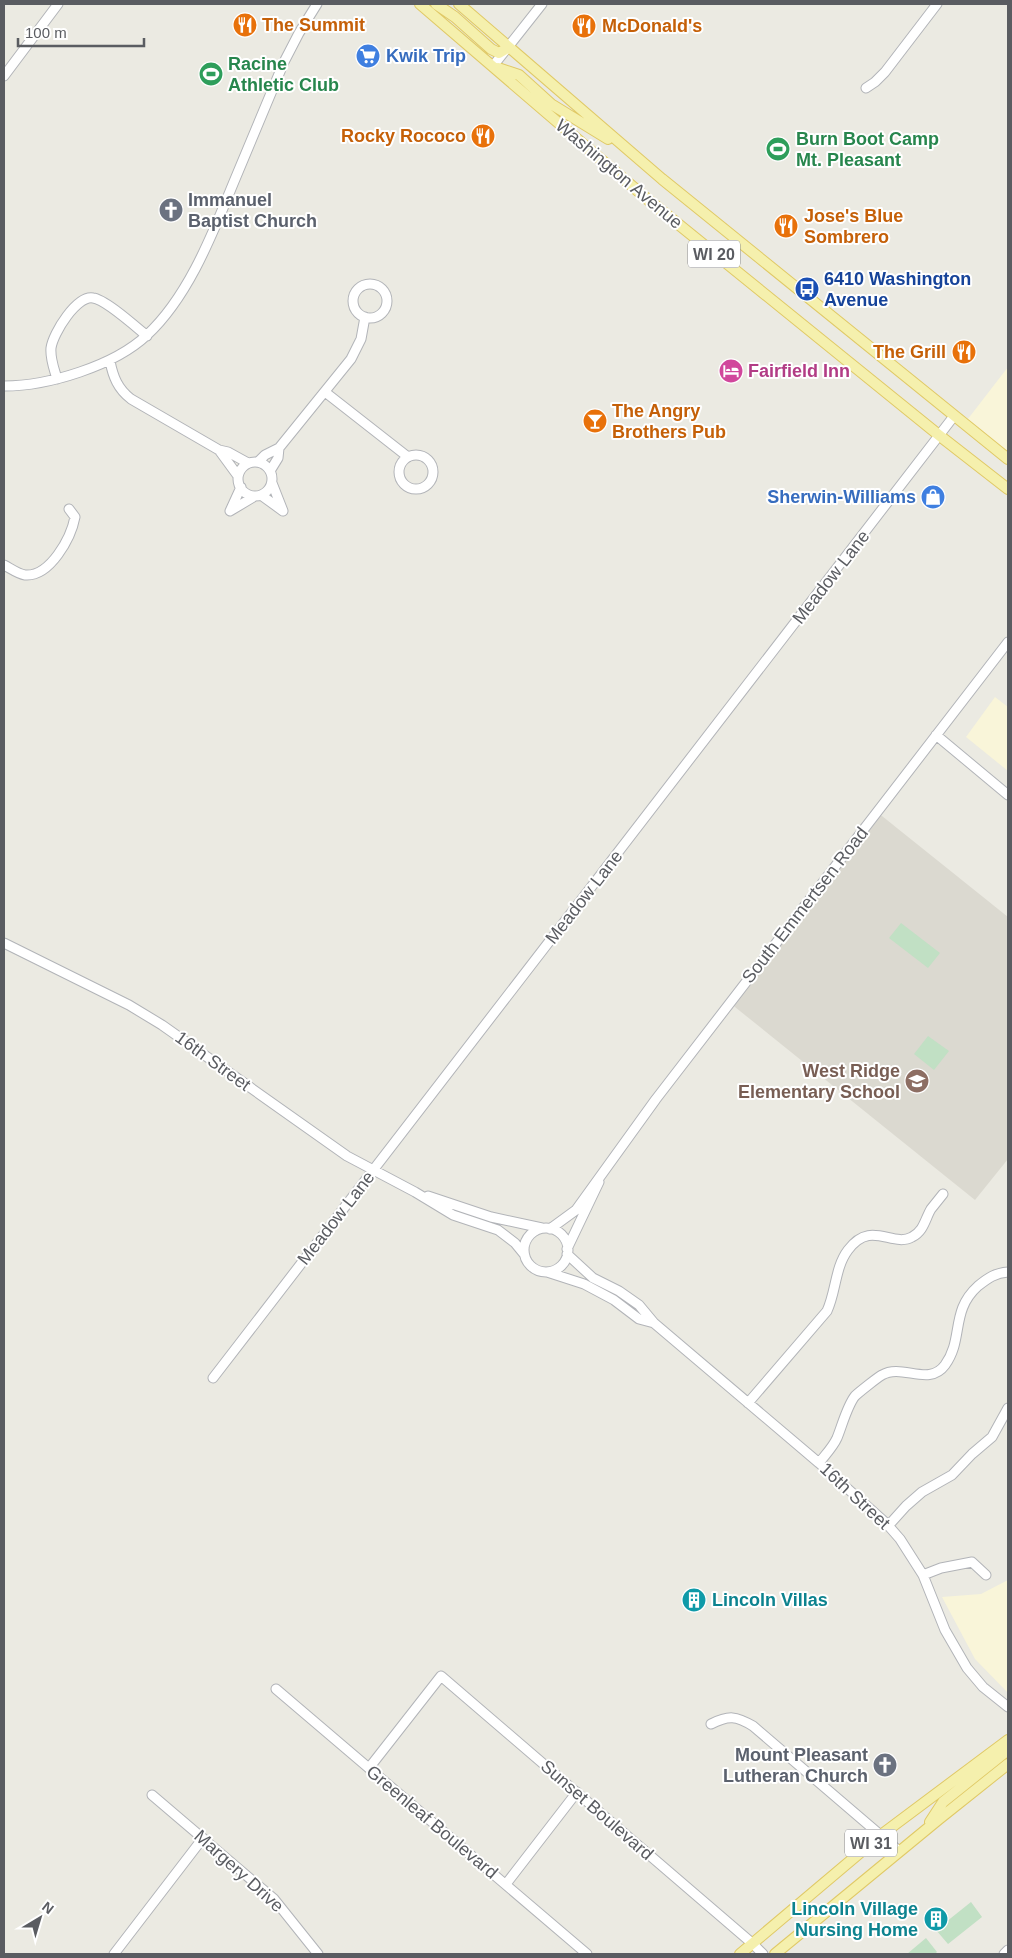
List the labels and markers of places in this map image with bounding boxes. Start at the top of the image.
restaurant icon: The Summit [232,12,258,38]
restaurant icon: McDonald's [571,13,597,39]
place label: The Summit [262,15,365,35]
place label: McDonald's [602,16,702,36]
supermarket icon: Kwik Trip [355,43,381,69]
place label: Kwik Trip [386,46,466,66]
place label: Racine Athletic Club [228,54,339,95]
sports icon: Racine Athletic Club [198,61,224,87]
restaurant icon: Rocky Rococo [470,123,496,149]
place label: Rocky Rococo [341,126,466,146]
place label: Burn Boot Camp Mt. Pleasant [796,129,939,170]
sports icon: Burn Boot Camp Mt. Pleasant [765,136,791,162]
place label: Immanuel Baptist Church [188,190,317,231]
church icon: Immanuel Baptist Church [158,197,184,223]
place label: Jose's Blue Sombrero [804,206,903,247]
restaurant icon: Jose's Blue Sombrero [773,213,799,239]
place label: 6410 Washington Avenue [824,269,971,310]
bus stop icon: 6410 Washington Avenue [794,276,820,302]
restaurant icon: The Grill [951,339,977,365]
place label: The Grill [873,342,946,362]
hotel icon: Fairfield Inn [718,358,744,384]
place label: Fairfield Inn [748,361,850,381]
place label: The Angry Brothers Pub [612,401,726,442]
bar icon: The Angry Brothers Pub [582,408,608,434]
shop icon: Sherwin-Williams [920,484,946,510]
place label: Sherwin-Williams [767,487,916,507]
place label: West Ridge Elementary School [738,1061,900,1102]
school or university icon: West Ridge Elementary School [904,1068,930,1094]
building icon: Lincoln Villas [681,1587,707,1613]
place label: Lincoln Villas [712,1590,828,1610]
place label: Mount Pleasant Lutheran Church [723,1745,868,1786]
church icon: Mount Pleasant Lutheran Church [872,1752,898,1778]
place label: Lincoln Village Nursing Home [791,1899,918,1940]
building icon: Lincoln Village Nursing Home [923,1906,949,1932]

